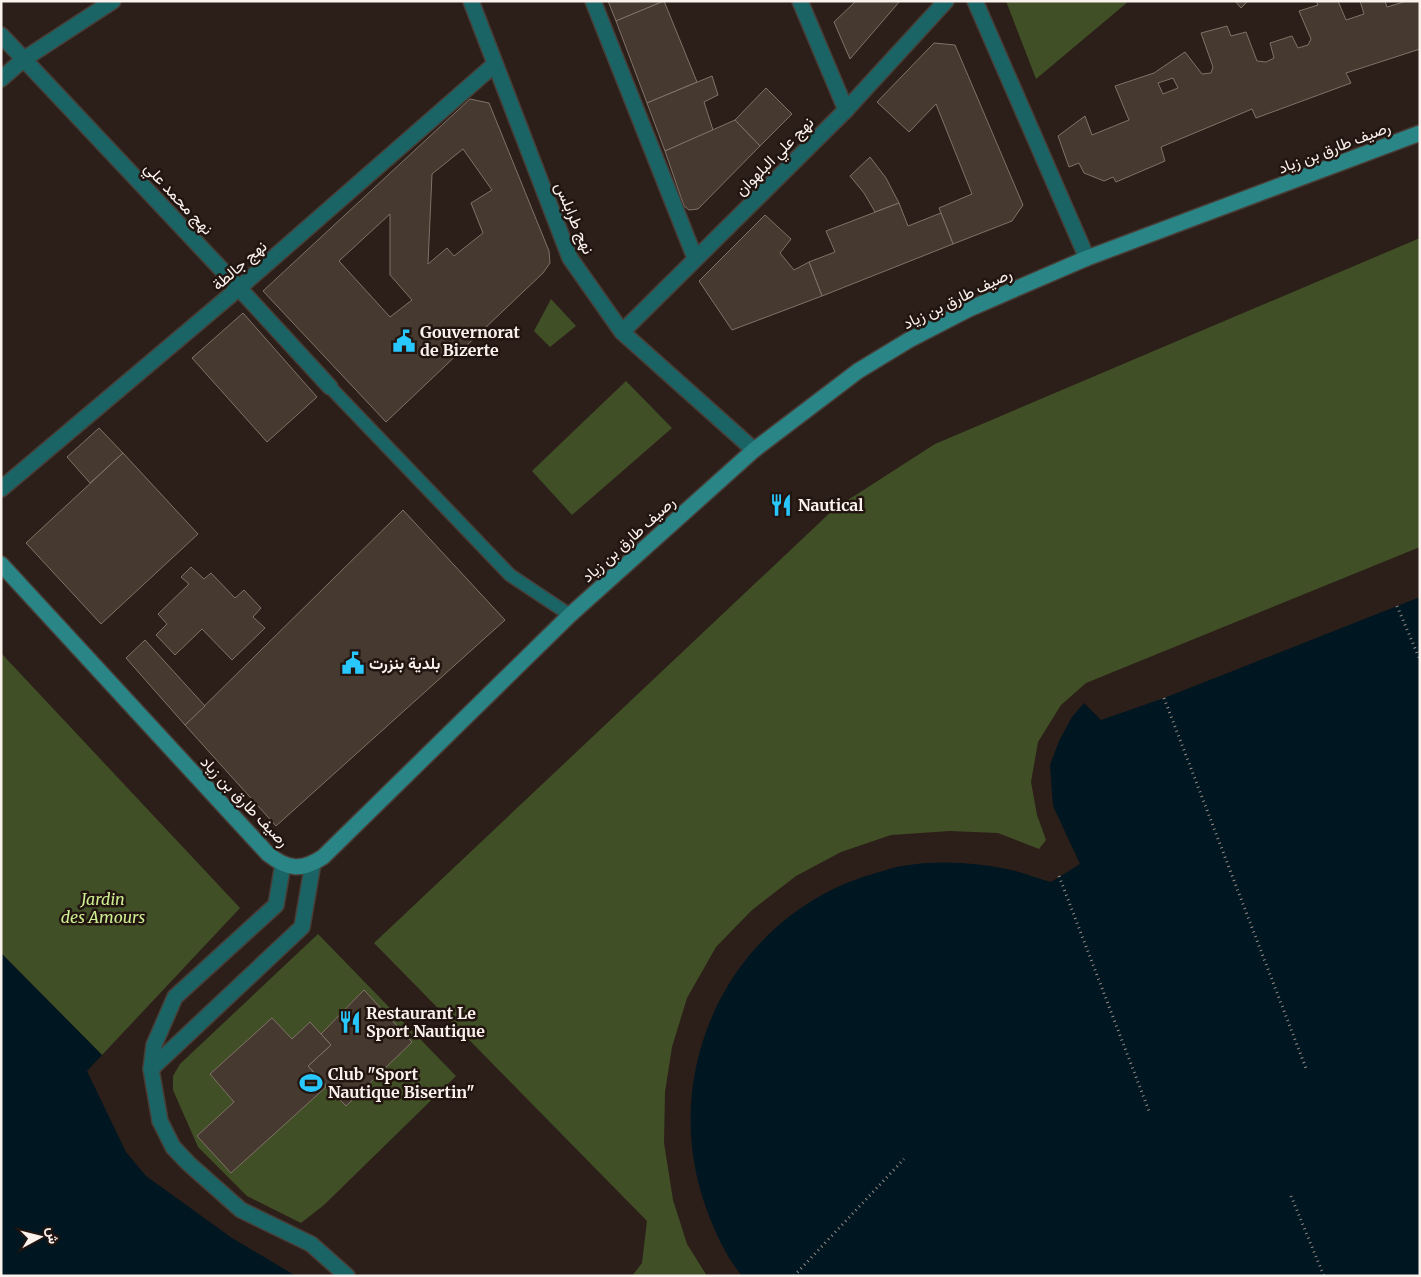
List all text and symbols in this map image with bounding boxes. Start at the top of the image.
street label: نهج علي البلهوان [730,112,820,202]
street label: رصيف طارق بن زياد [1275,116,1393,179]
street label: نهج محمد علي [137,158,218,241]
street label: نهج طرابلس [549,179,599,258]
street label: نهج جالطة [208,236,272,296]
street label: رصيف طارق بن زياد [899,263,1015,334]
place label: Gouvernorat de Bizerte [420,322,520,360]
public building icon: Gouvernorat de Bizerte [391,328,417,354]
street label: رصيف طارق بن زياد [577,492,680,587]
restaurant icon: Nautical [768,492,794,518]
place label: Nautical [798,495,863,515]
public building icon: بلدية بنزرت [340,650,366,676]
place label: بلدية بنزرت [369,653,440,674]
street label: رصيف طارق بن زياد [196,751,293,851]
park label: Jardin des Amours [61,889,145,927]
place label: Restaurant Le Sport Nautique [366,1003,485,1041]
restaurant icon: Restaurant Le Sport Nautique [337,1009,363,1035]
place label: Club "Sport Nautique Bisertin" [328,1064,475,1102]
sports icon: Club "Sport Nautique Bisertin" [298,1070,324,1096]
north arrow [15,1212,65,1262]
text: ش [43,1226,63,1245]

